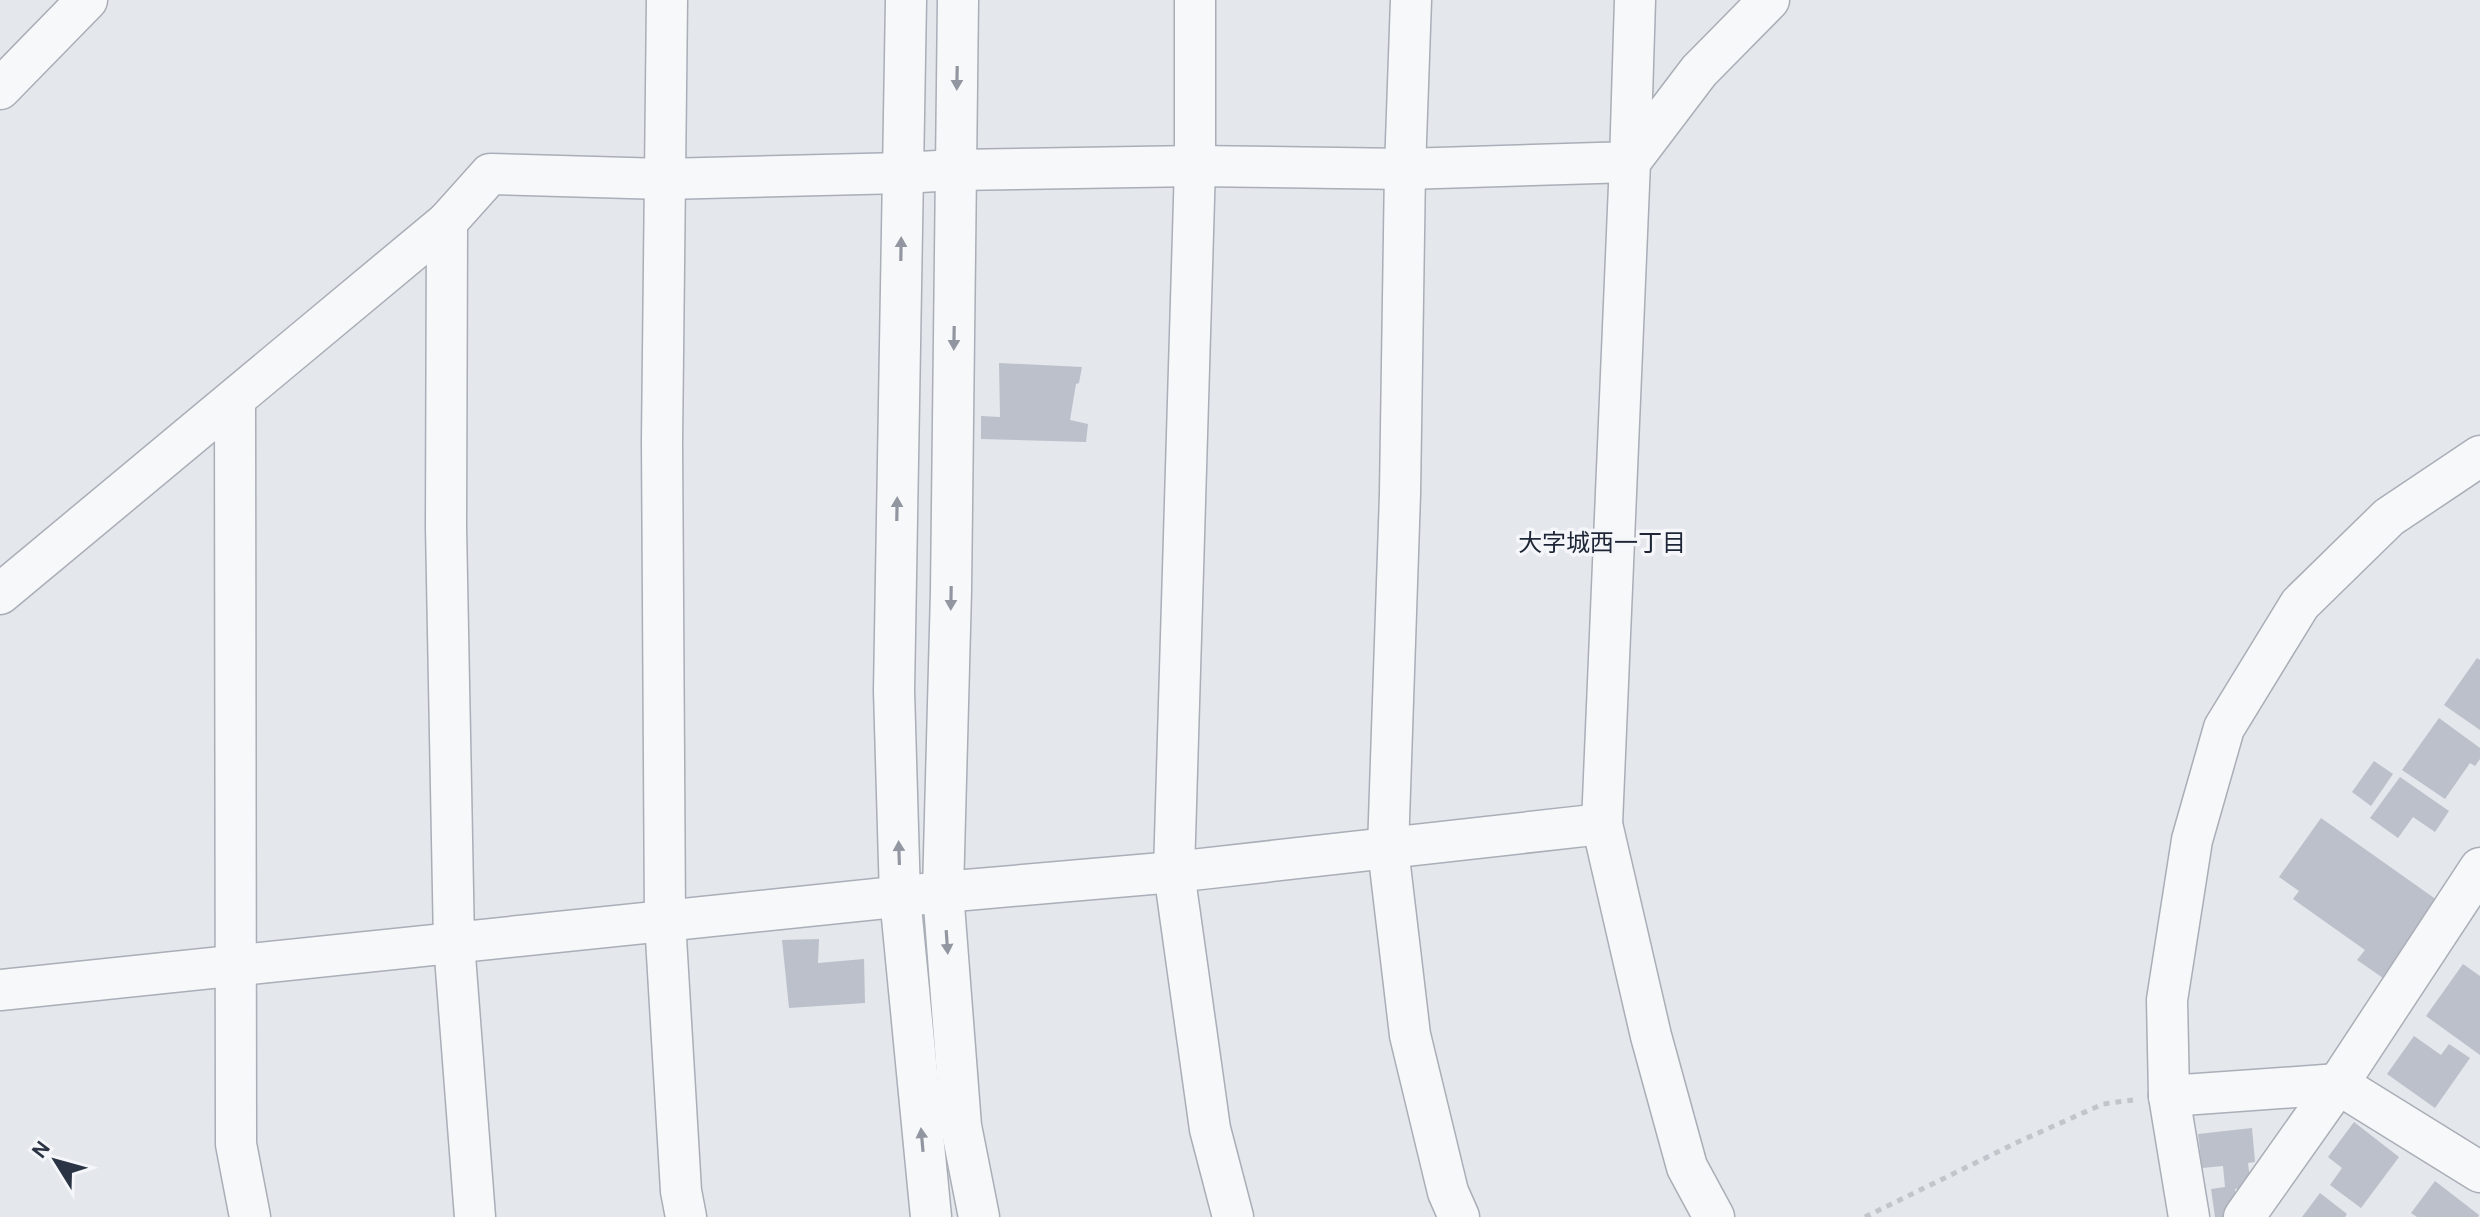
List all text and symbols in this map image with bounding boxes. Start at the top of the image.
one-way arrow [950,66,963,91]
one-way arrow [895,236,907,261]
one-way arrow [947,326,960,351]
one-way arrow [891,496,903,521]
district label: 大字城西一丁目 [1518,529,1686,557]
one-way arrow [945,586,957,611]
one-way arrow [892,840,905,865]
one-way arrow [941,930,954,955]
north arrow [16,1121,96,1201]
one-way arrow [916,1127,929,1152]
text: N [26,1135,56,1164]

